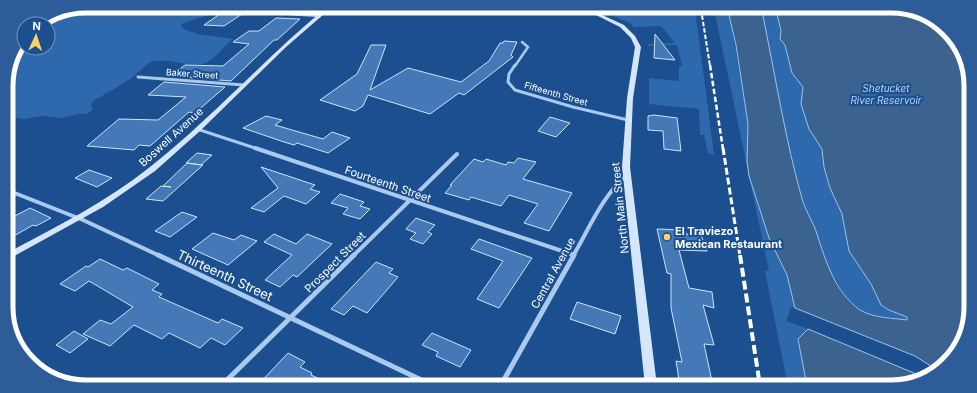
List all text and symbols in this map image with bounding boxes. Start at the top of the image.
north arrow [16,16,56,56]
text: N [32,19,41,33]
street label: Baker Street [166,66,219,81]
street label: Fifteenth Street [523,79,589,108]
water label: Shetucket River Reservoir [850,82,922,106]
street label: Boswell Avenue [136,104,206,170]
street label: North Main Street [608,161,632,254]
street label: Fourteenth Street [343,163,433,205]
place label: El Traviezo Mexican Restaurant [675,224,782,251]
street label: Prospect Street [302,228,369,295]
marker: El Traviezo Mexican Restaurant [662,232,672,242]
street label: Central Avenue [528,235,578,311]
street label: Thirteenth Street [175,246,275,304]

